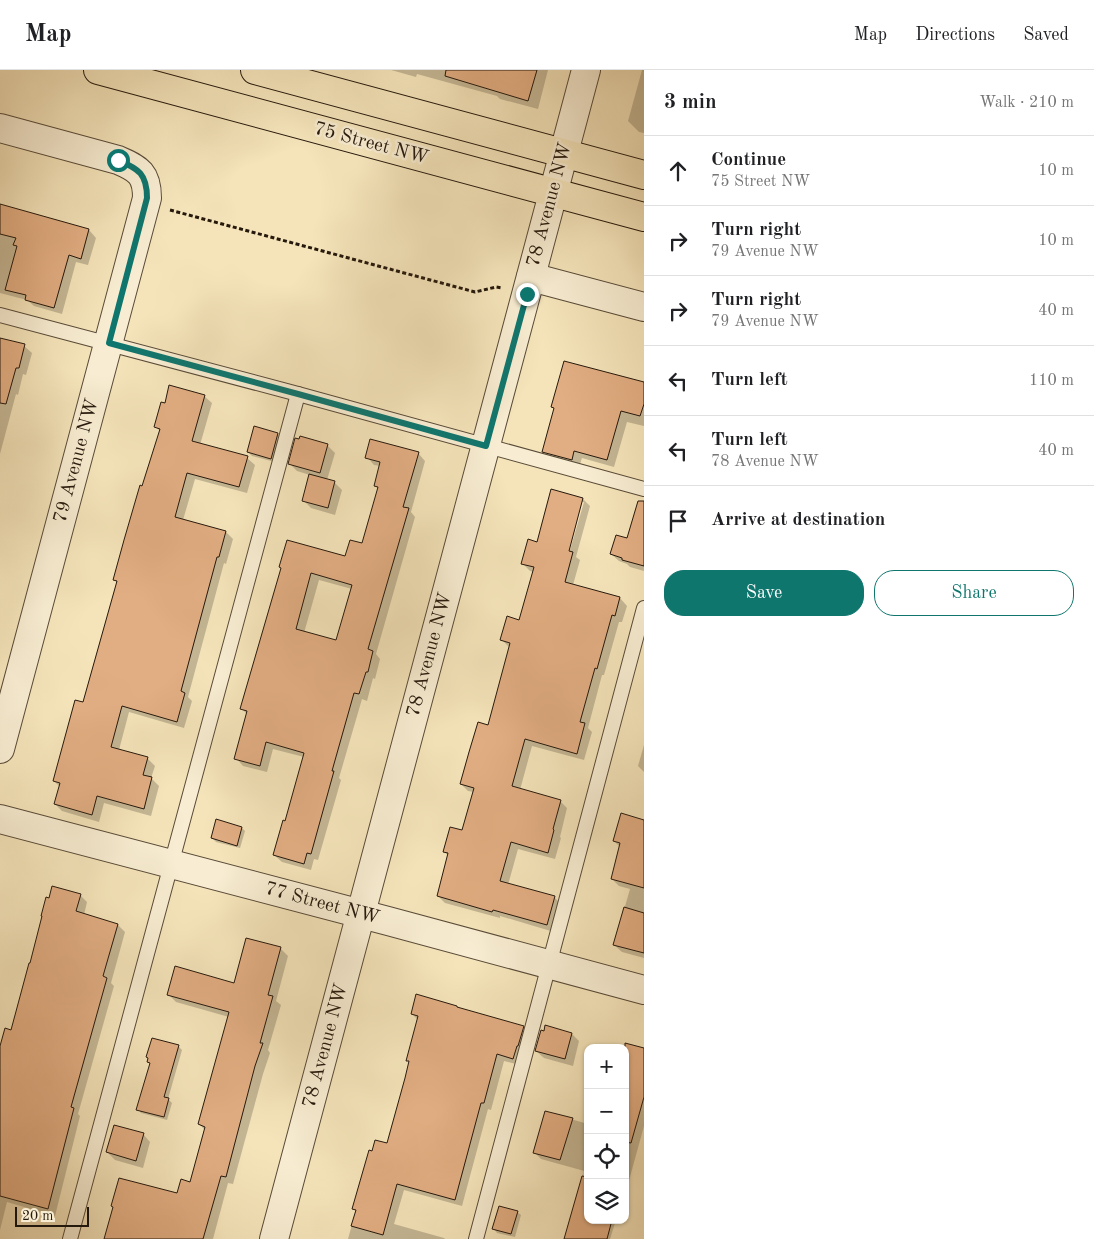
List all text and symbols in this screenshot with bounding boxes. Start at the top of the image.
text: Map [25,23,72,47]
text: Map [854,26,887,44]
text: Directions [915,26,995,44]
text: Saved [1023,26,1069,44]
text: 3 min [664,92,717,113]
text: Walk · 210 m [979,95,1074,111]
street label: 75 Street NW [312,120,430,168]
street label: 78 Avenue NW [524,141,576,269]
route start [107,149,130,172]
text: Continue [711,151,786,170]
icon: ahead [664,157,692,185]
text: 10 m [1038,163,1074,179]
text: 75 Street NW [711,174,810,190]
text: Turn right [711,221,801,240]
icon: right [664,227,692,255]
text: 10 m [1038,233,1074,249]
text: 79 Avenue NW [711,244,819,260]
route end [516,283,539,306]
text: Turn right [711,291,801,310]
icon: right [664,297,692,325]
text: 40 m [1038,303,1074,319]
text: 79 Avenue NW [711,314,819,330]
icon: left [664,367,692,395]
text: Turn left [711,371,788,390]
text: 110 m [1029,373,1074,389]
street label: 79 Avenue NW [51,397,103,525]
text: Turn left [711,431,788,450]
icon: left [664,437,692,465]
text: 40 m [1038,443,1074,459]
text: 78 Avenue NW [711,454,819,470]
icon: arrive [664,507,692,535]
text: Arrive at destination [711,511,885,530]
button: Save [664,570,864,616]
button: Share [874,570,1074,616]
street label: 78 Avenue NW [404,591,456,719]
street label: 77 Street NW [263,880,381,928]
street label: 78 Avenue NW [300,982,352,1110]
map controls [584,1044,629,1224]
button: + [584,1044,629,1089]
button: − [584,1089,629,1134]
button: locate [584,1134,629,1179]
button: layers [584,1179,629,1224]
scale bar [15,1204,89,1227]
text: 20 m [22,1209,53,1223]

